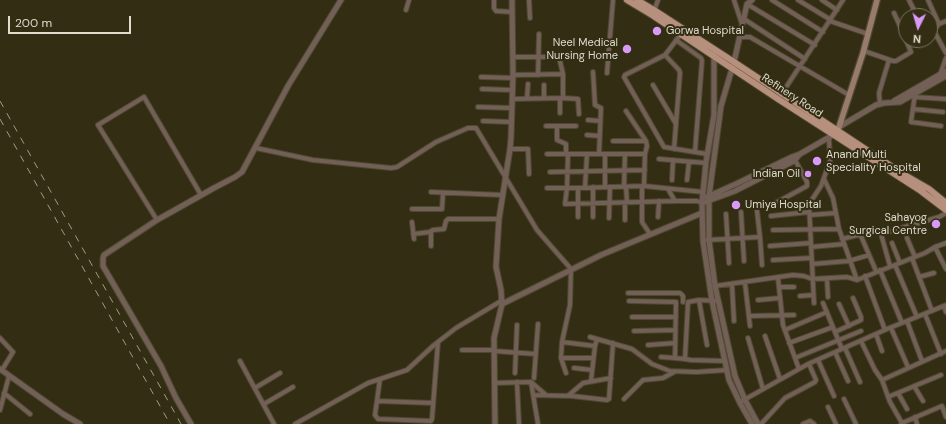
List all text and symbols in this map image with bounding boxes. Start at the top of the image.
scale bar [10,8,133,34]
north arrow [898,8,938,48]
text: 200 m [15,15,52,31]
place label: Gorwa Hospital [666,24,744,38]
marker: Gorwa Hospital [651,25,663,37]
text: N [912,32,922,46]
place label: Neel Medical Nursing Home [546,36,618,62]
marker: Neel Medical Nursing Home [621,43,633,55]
street label: Refinery Road [759,71,825,121]
place label: Anand Multi Speciality Hospital [826,148,921,174]
marker: Anand Multi Speciality Hospital [811,155,823,167]
place label: Indian Oil [753,167,800,181]
marker: Indian Oil [803,169,813,179]
place label: Umiya Hospital [745,198,821,212]
marker: Umiya Hospital [730,199,742,211]
place label: Sahayog Surgical Centre [849,211,927,237]
marker: Sahayog Surgical Centre [930,218,942,230]

